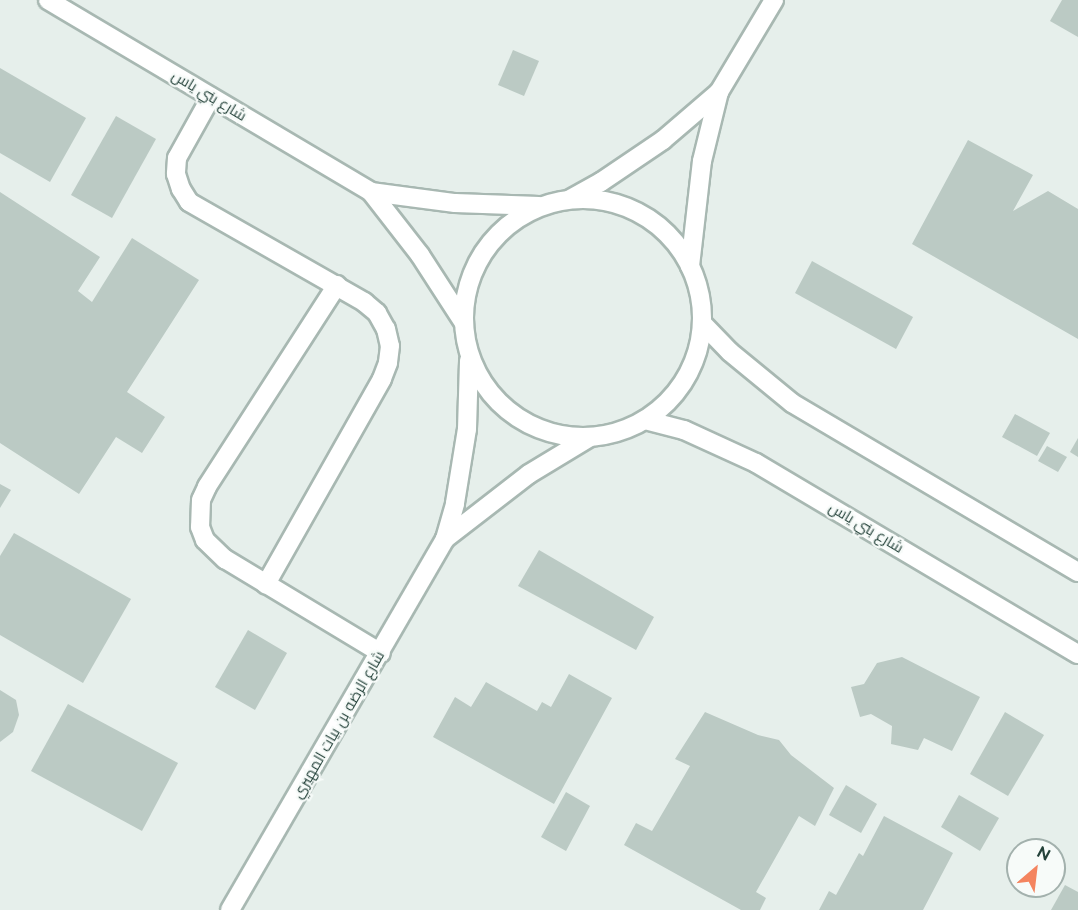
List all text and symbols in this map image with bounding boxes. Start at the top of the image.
street label: شارع بني ياس [168,67,250,125]
street label: شارع بني ياس [825,499,907,557]
street label: شارع الرضه بن بيات المهيري [289,648,389,802]
north arrow [1006,838,1066,898]
text: N [1034,842,1054,865]

